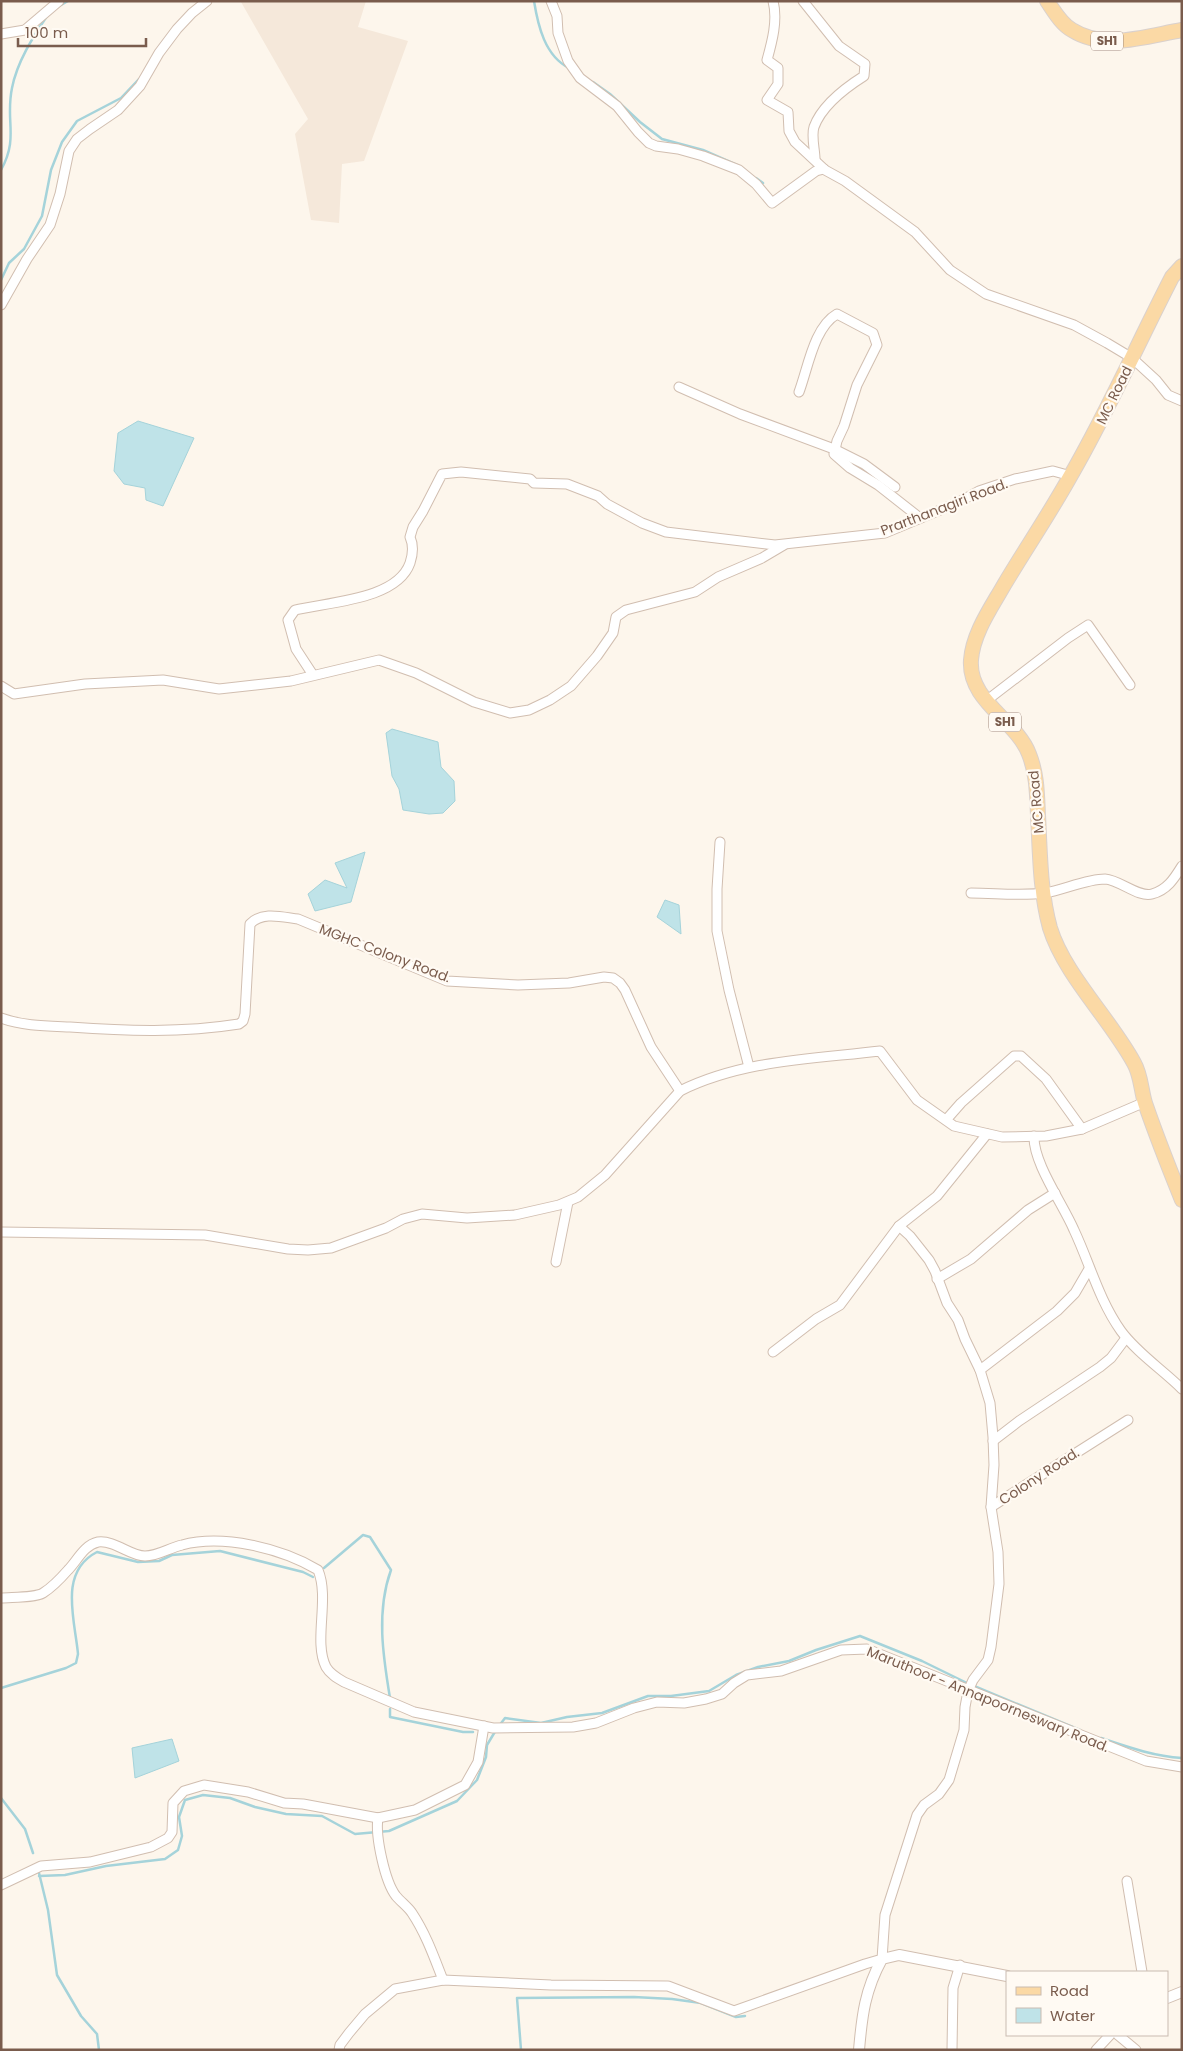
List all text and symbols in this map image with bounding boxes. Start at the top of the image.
scale bar [18,15,145,47]
text: 100 m [25,22,68,43]
road number: SH1 [1091,31,1123,50]
street label: MC Road [1091,362,1137,428]
street label: Prarthanagiri Road. [878,474,1010,540]
road number: SH1 [989,712,1021,732]
street label: MC Road [1023,770,1049,834]
street label: MGHC Colony Road. [316,919,454,987]
street label: Colony Road. [995,1443,1083,1509]
street label: Maruthoor - Annapoorneswary Road. [864,1641,1112,1757]
legend [1006,1971,1168,2036]
text: Road [1050,1980,1089,2001]
text: Water [1050,2005,1096,2026]

